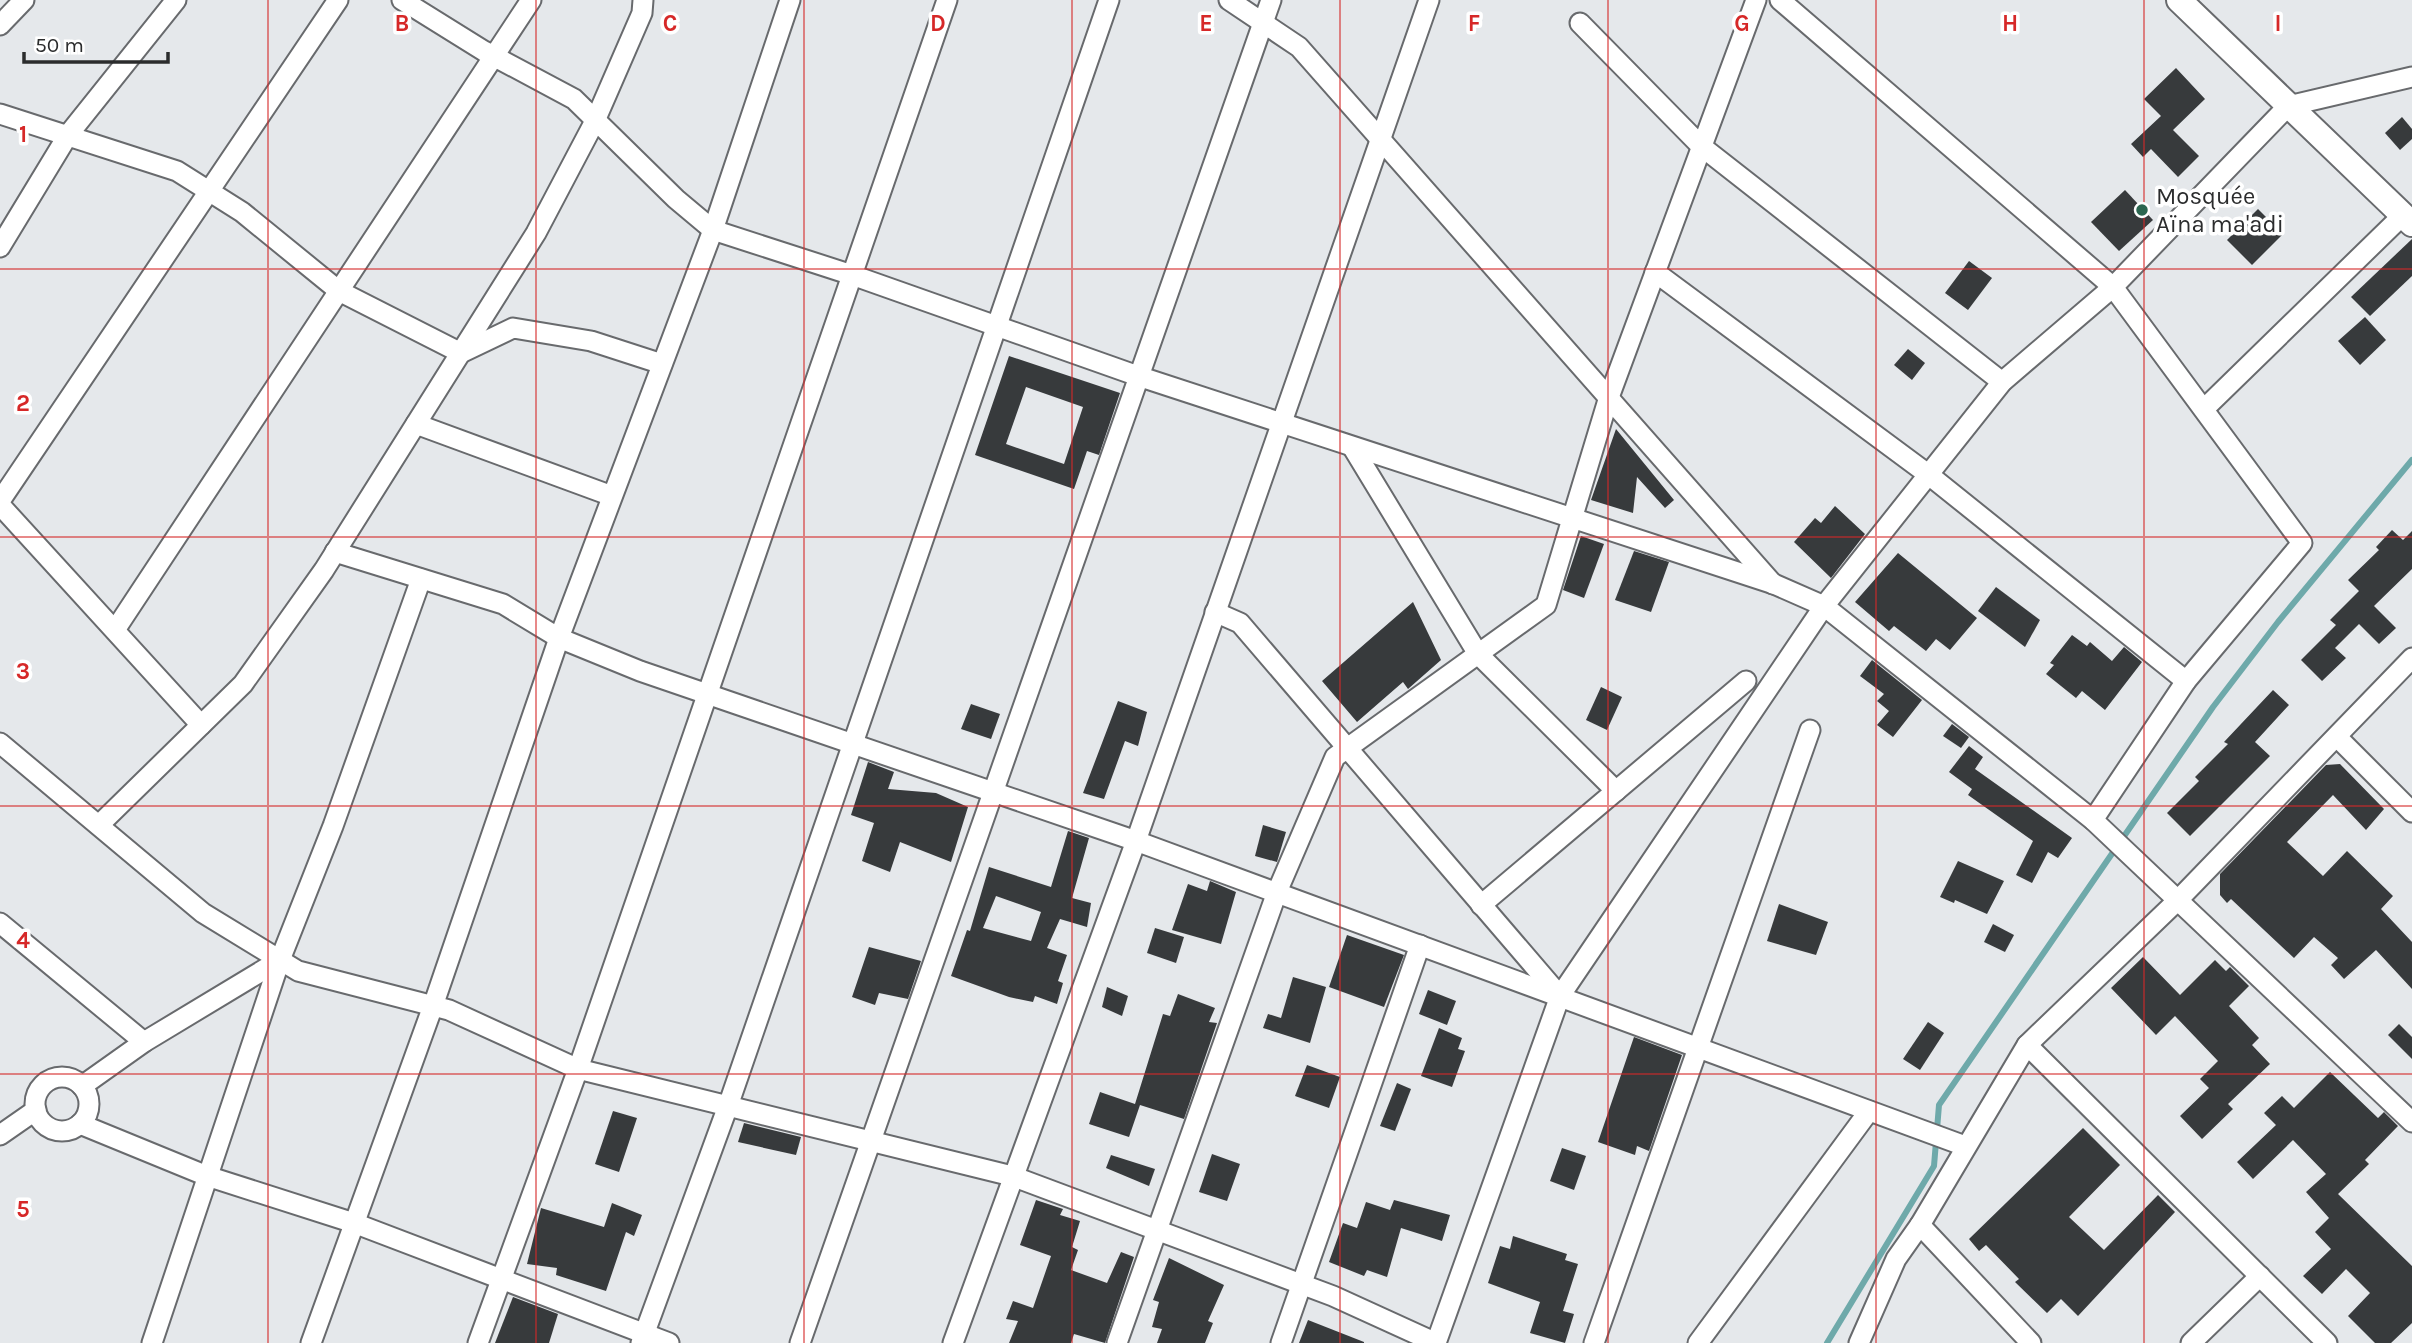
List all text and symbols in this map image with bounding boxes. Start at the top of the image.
text: B [395,10,409,37]
text: C [663,10,677,37]
text: D [930,10,946,37]
text: E [1199,10,1213,37]
text: F [1468,10,1480,37]
text: G [1734,10,1750,37]
text: H [2002,10,2018,37]
text: I [2274,10,2282,37]
scale bar [24,21,168,65]
text: 50 m [35,33,84,57]
text: 1 [19,121,27,148]
place label: Mosquée Aïna ma'adi [2156,182,2284,238]
marker: Mosquée Aïna ma'adi [2134,202,2150,218]
text: 2 [16,390,30,417]
text: 3 [16,658,30,685]
text: 4 [16,927,30,954]
text: 5 [16,1196,30,1223]

